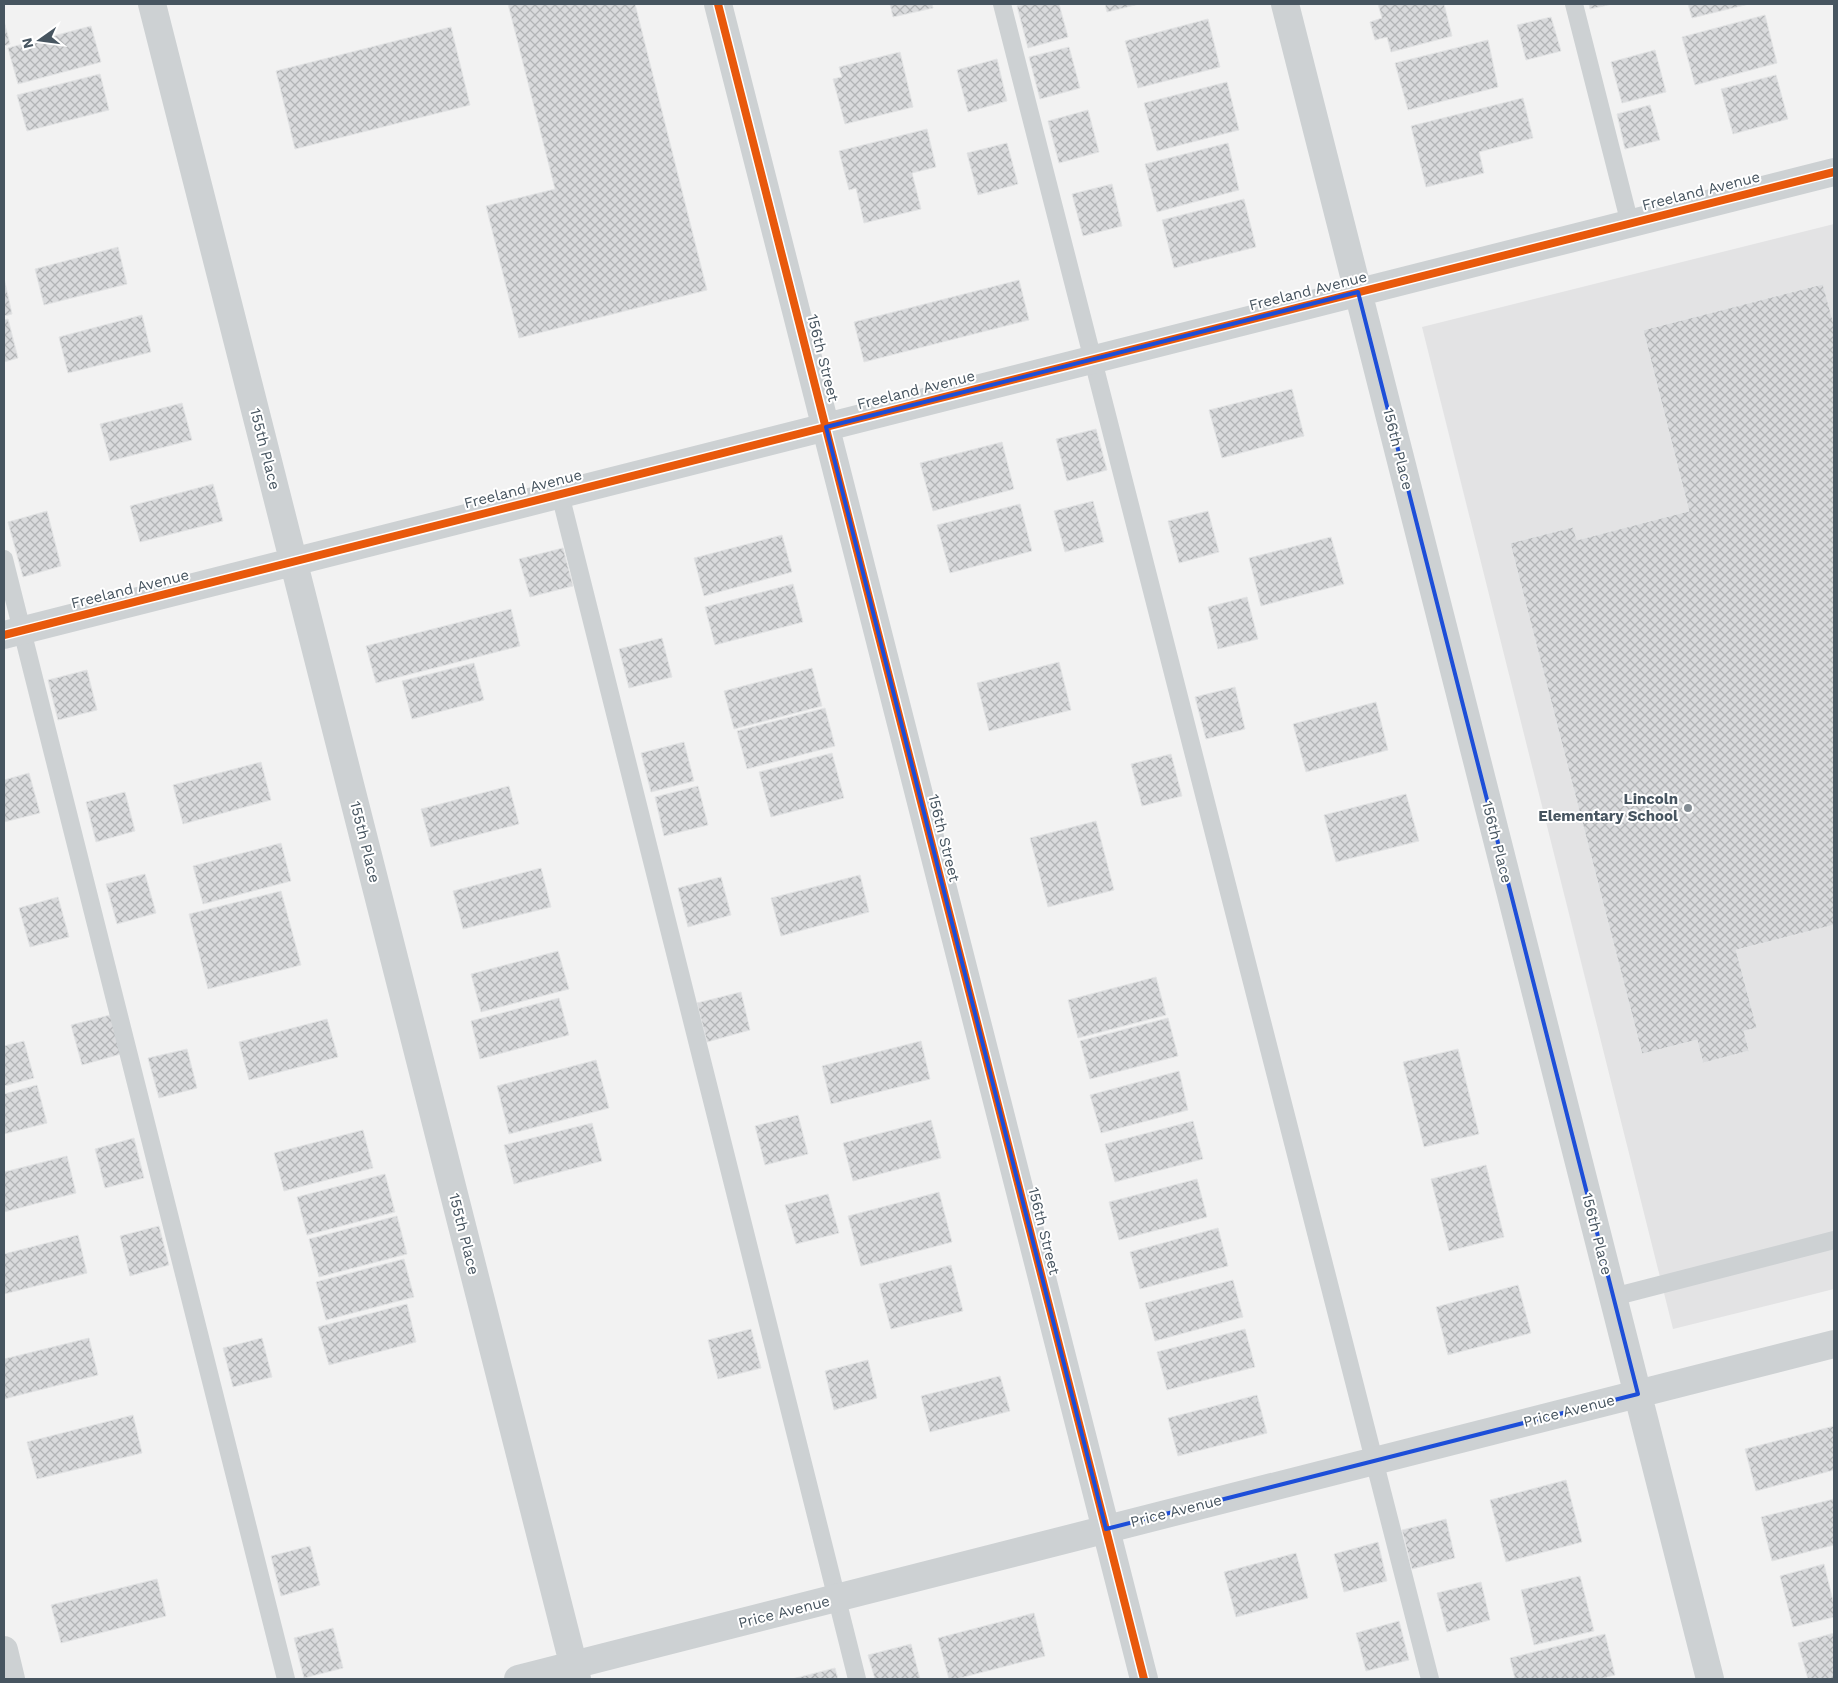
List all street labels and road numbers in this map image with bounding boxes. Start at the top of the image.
street label: Freeland Avenue [1640,168,1762,214]
street label: Freeland Avenue [1247,268,1369,314]
street label: 156th Street [803,312,843,404]
street label: Freeland Avenue [855,367,977,413]
street label: 155th Place [246,406,284,492]
street label: 156th Place [1379,406,1417,492]
street label: Freeland Avenue [462,466,584,512]
street label: Freeland Avenue [69,566,191,612]
street label: 156th Street [924,792,964,884]
street label: 155th Place [346,799,384,885]
street label: 156th Place [1478,799,1516,885]
street label: 156th Street [1024,1185,1064,1277]
street label: 155th Place [445,1191,483,1277]
street label: 156th Place [1578,1191,1616,1277]
street label: Price Avenue [1521,1391,1617,1431]
street label: Price Avenue [1128,1491,1224,1531]
street label: Price Avenue [736,1592,832,1632]

